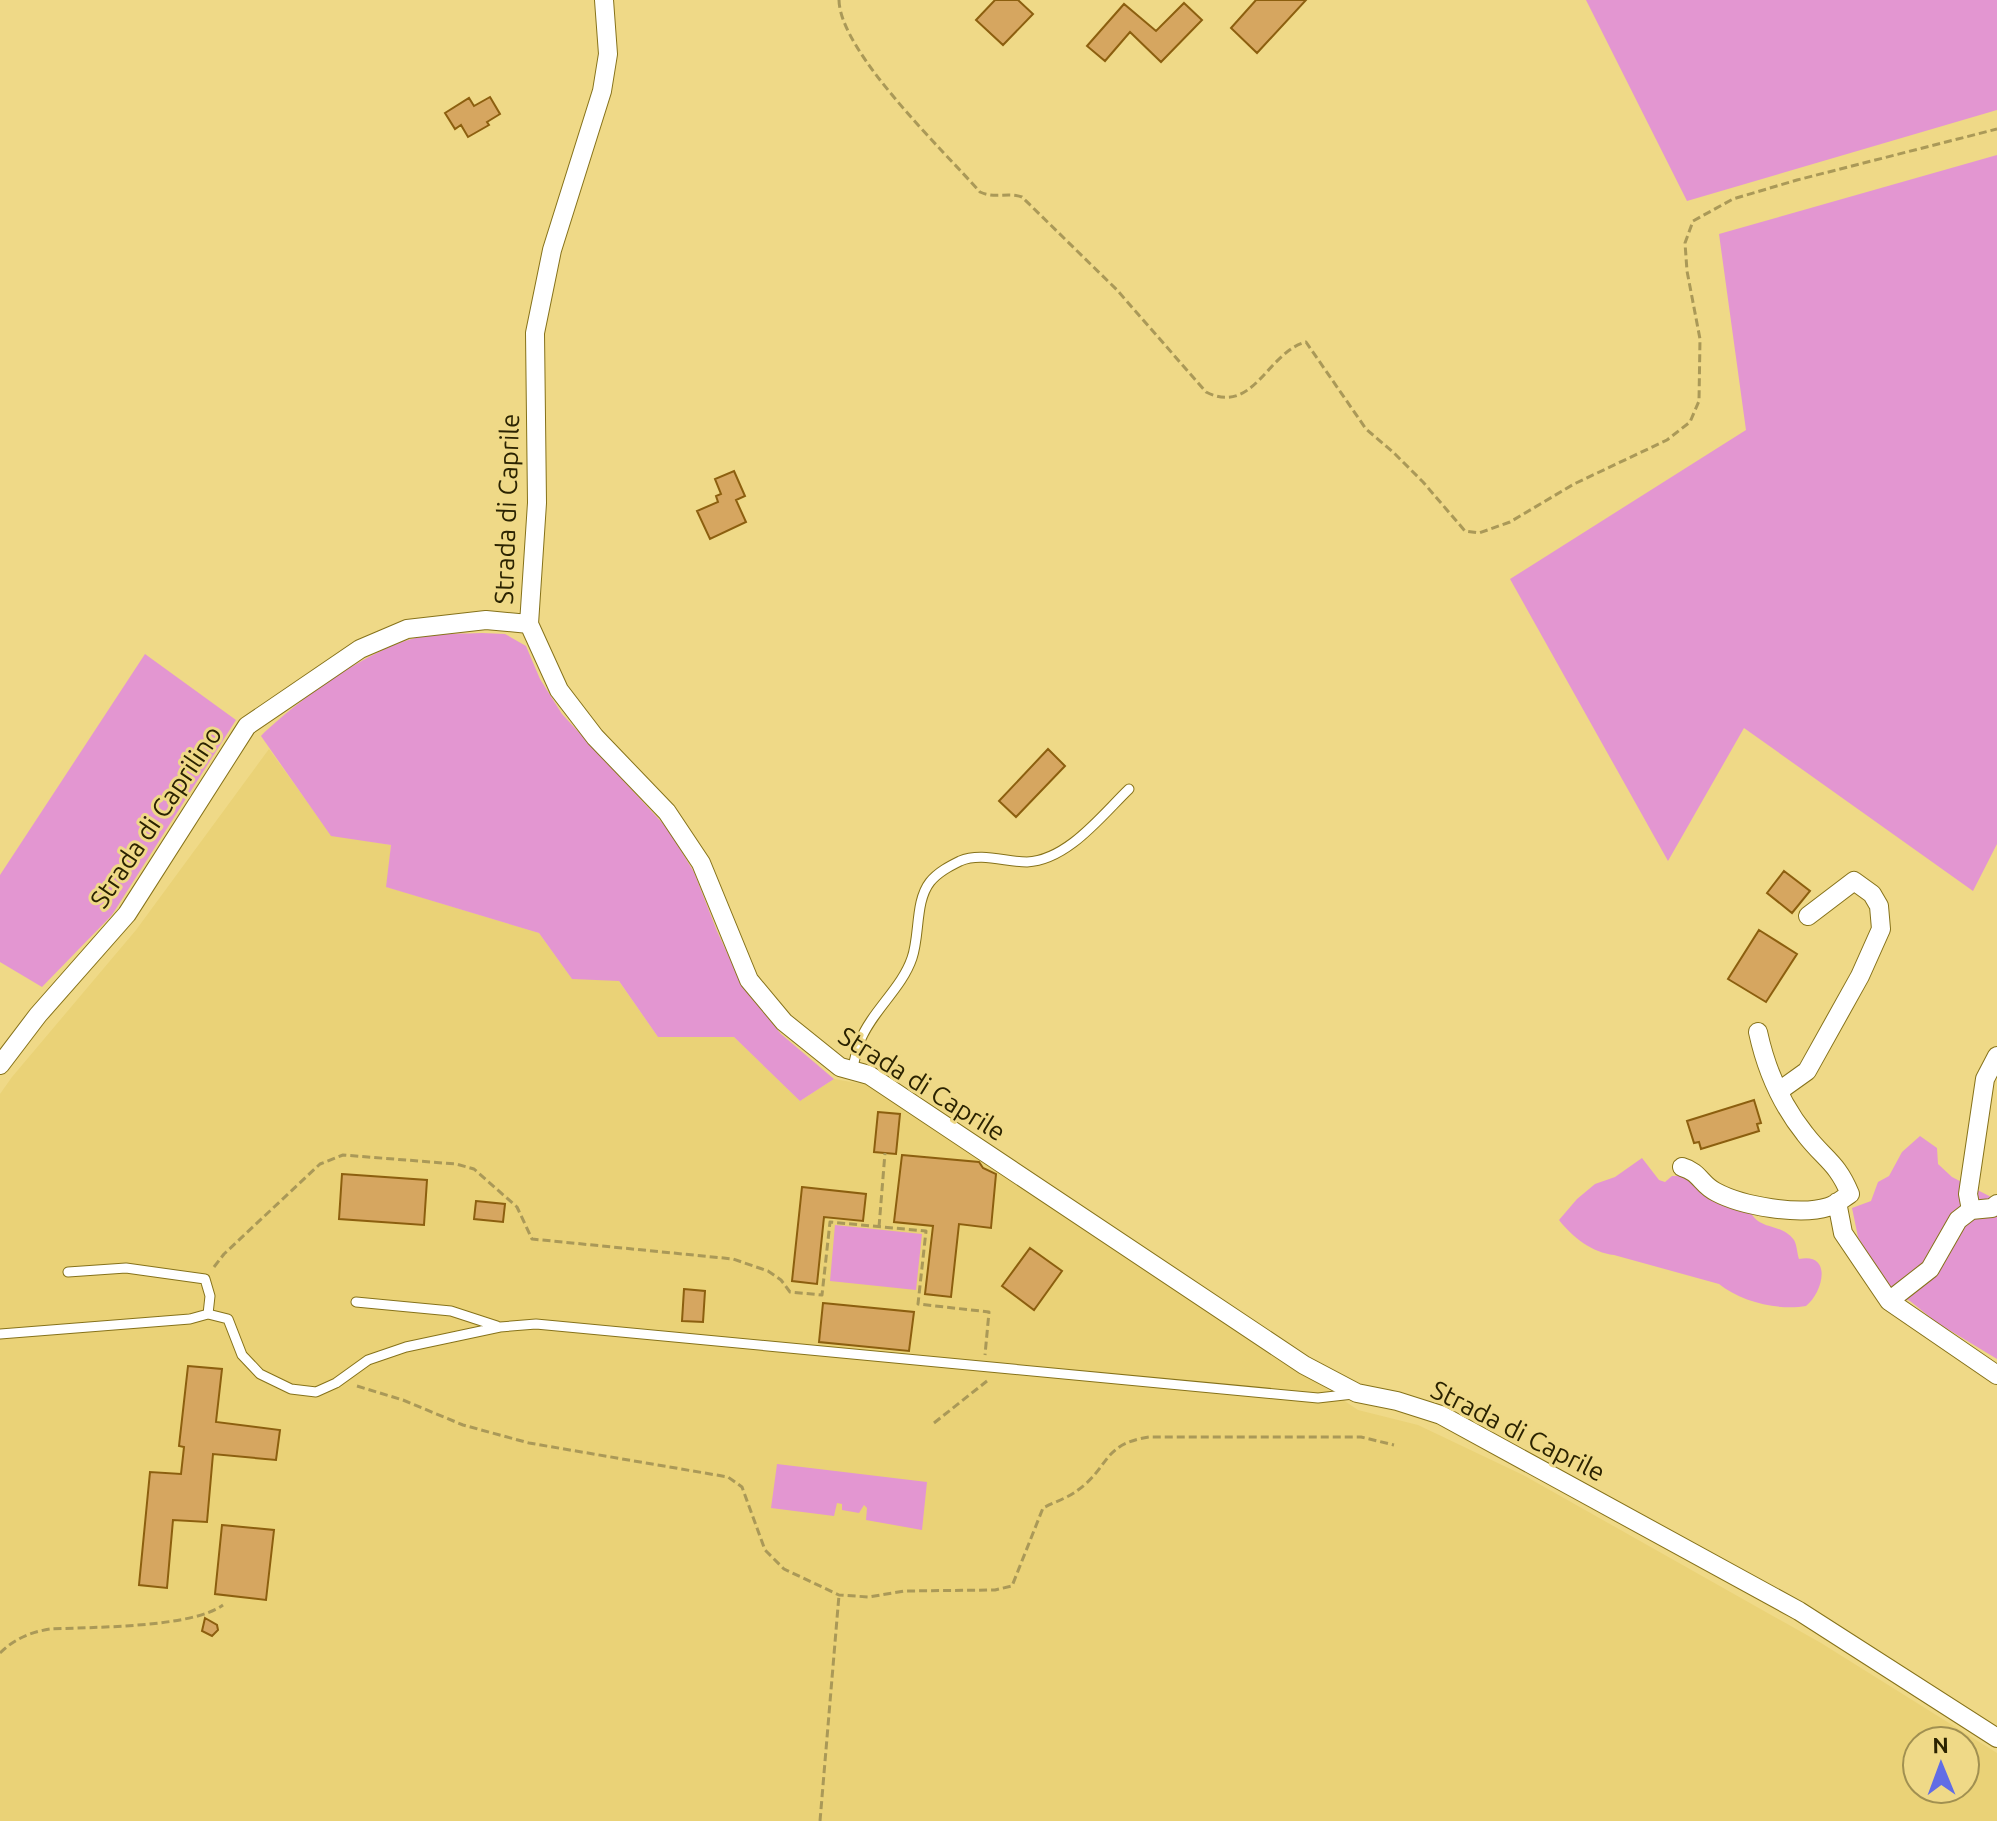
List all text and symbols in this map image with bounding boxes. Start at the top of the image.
street label: Strada di Caprile [489,413,524,605]
street label: Strada di Caprilino [84,720,227,913]
street label: Strada di Caprile [834,1021,1011,1146]
street label: Strada di Caprile [1427,1374,1610,1487]
north arrow [1901,1725,1981,1805]
text: N [1932,1732,1949,1757]

